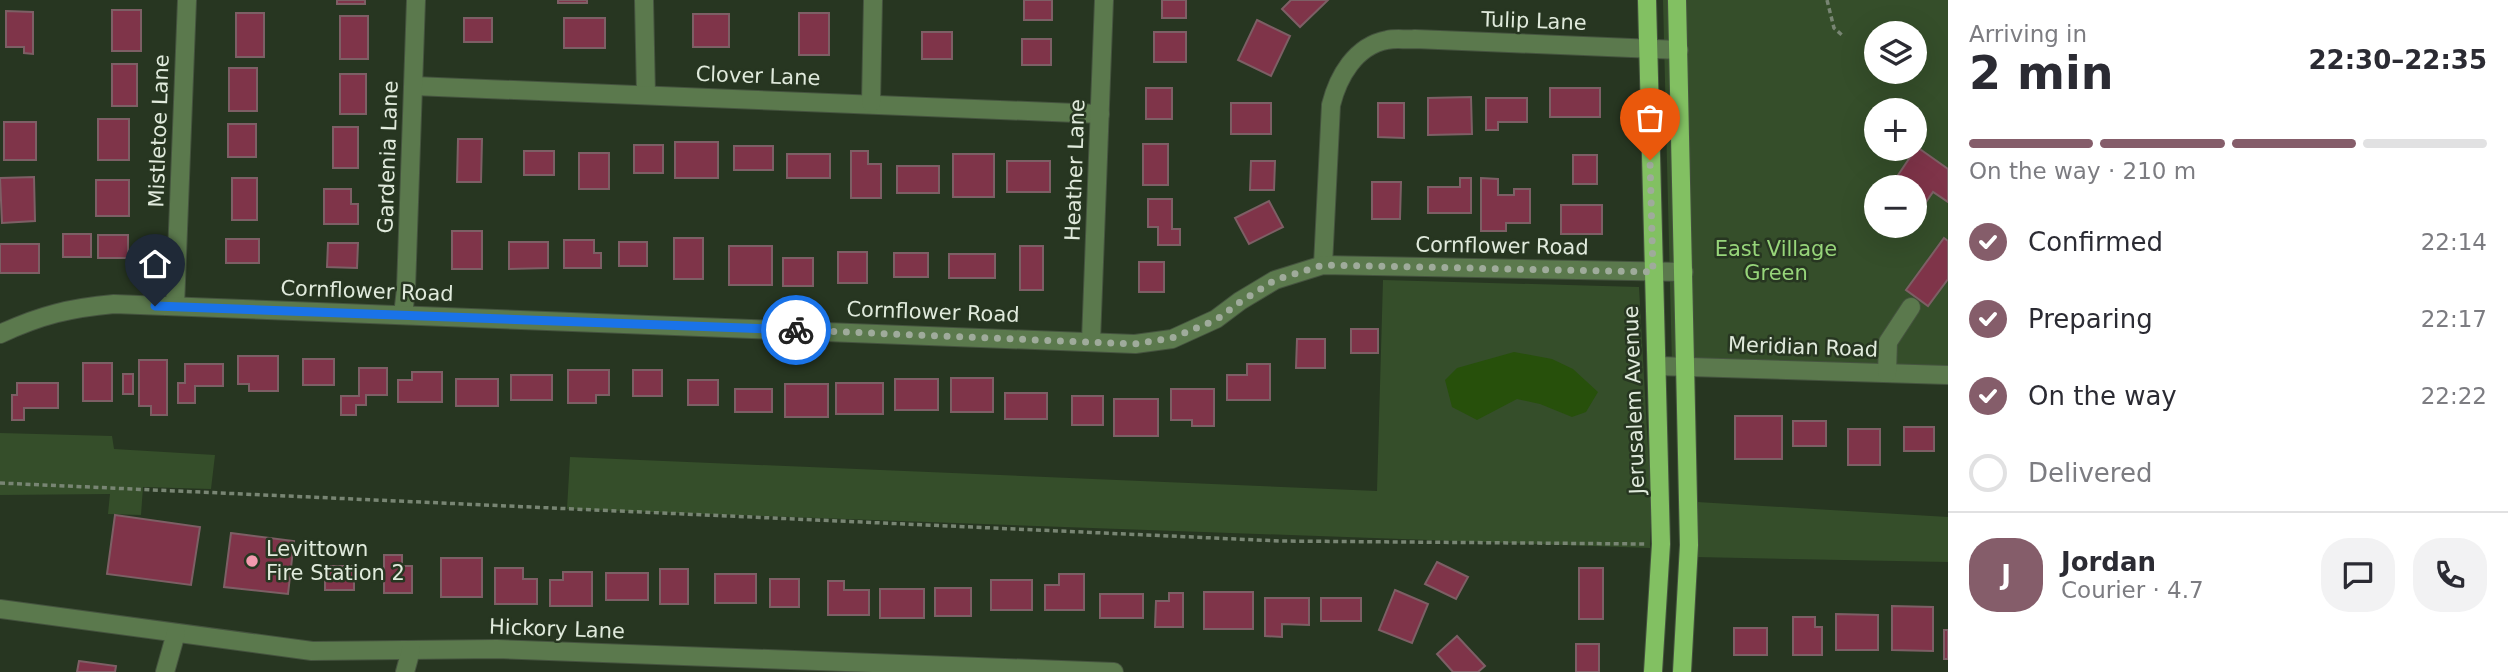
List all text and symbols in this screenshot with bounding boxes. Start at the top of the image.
street label: Tulip Lane [1480,7,1587,35]
map controls [1864,21,1927,238]
button: layers [1864,21,1927,84]
text: Arriving in [1969,21,2087,47]
text: 22:30–22:35 [2308,45,2487,75]
text: 2 min [1969,46,2113,100]
street label: Mistletoe Lane [144,54,174,208]
street label: Clover Lane [695,62,821,90]
street label: Gardenia Lane [373,80,403,234]
pin [1620,88,1680,160]
button: + [1864,98,1927,161]
street label: Heather Lane [1061,99,1089,241]
icon: bag [1631,99,1669,137]
text: On the way · 210 m [1969,158,2196,184]
button: − [1864,175,1927,238]
icon: check [1969,223,2007,261]
text: Confirmed [2028,227,2163,257]
text: 22:14 [2421,229,2487,255]
street label: Cornflower Road [1415,232,1589,260]
pin [125,234,185,306]
park label: East Village Green [1715,237,1837,285]
icon: home [136,245,174,283]
street label: Cornflower Road [280,276,454,306]
courier [761,295,831,365]
street label: Cornflower Road [846,297,1020,327]
icon: check [1969,300,2007,338]
text: Preparing [2028,304,2153,334]
street label: Jerusalem Avenue [1619,305,1649,497]
text: 22:17 [2421,306,2487,332]
icon: bike [777,311,815,349]
street label: Meridian Road [1728,332,1878,362]
icon: check [1969,377,2007,415]
text: On the way [2028,381,2177,411]
text: 22:22 [2421,383,2487,409]
text: Delivered [2028,458,2152,488]
place label: Levittown Fire Station 2 [266,537,405,585]
button: chat [2321,538,2395,612]
button: phone [2413,538,2487,612]
text: Jordan [2061,547,2156,577]
marker: Levittown Fire Station 2 [244,553,260,569]
text: J [2001,560,2011,590]
text: Courier · 4.7 [2061,577,2204,603]
street label: Hickory Lane [489,615,625,643]

